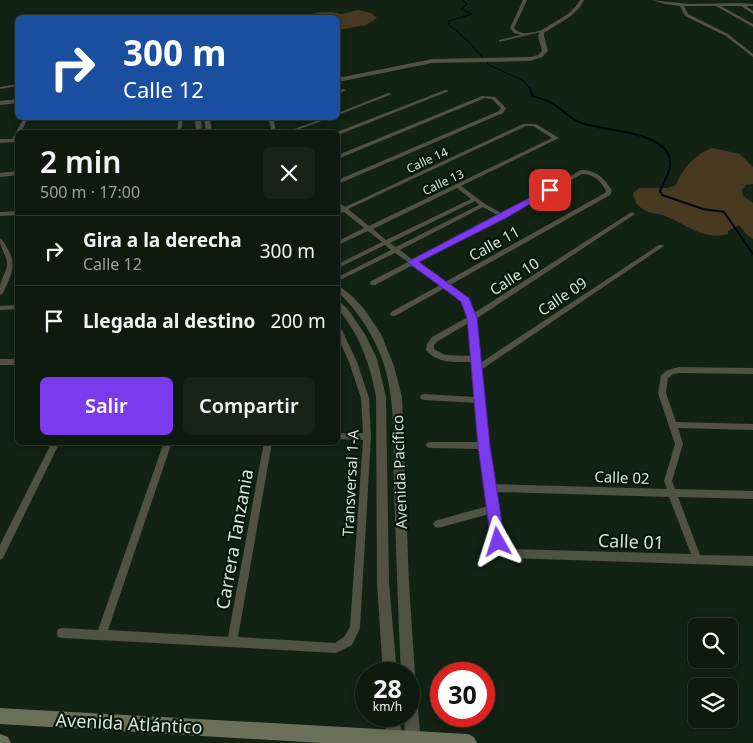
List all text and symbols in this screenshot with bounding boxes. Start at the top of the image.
text: 300 m [123,29,226,76]
icon: right [40,35,105,100]
text: Calle 12 [123,74,204,104]
text: 2 min [40,141,121,182]
street label: Calle 14 [403,143,451,177]
button: close [263,147,315,199]
street label: Calle 13 [419,165,467,199]
pin [529,169,571,211]
icon: arrive [536,176,564,204]
text: 500 m · 17:00 [40,181,140,203]
street label: Calle 11 [465,221,523,265]
text: Gira a la derecha [83,227,242,253]
icon: right [40,237,68,265]
text: 300 m [260,238,315,264]
text: Calle 12 [83,253,142,275]
street label: Calle 10 [485,253,543,299]
street label: Calle 09 [534,272,590,320]
icon: arrive [40,307,68,335]
text: Llegada al destino [83,308,255,334]
text: 200 m [270,308,326,334]
button: Salir [40,377,173,435]
button: Compartir [183,377,315,435]
street label: Avenida Pacífico [387,415,411,529]
street label: Transversal 1-A [337,429,363,537]
street label: Calle 02 [594,466,650,488]
street label: Carrera Tanzania [210,467,258,611]
position arrow [471,515,523,567]
street label: Calle 01 [598,528,664,554]
map controls [688,618,738,728]
button: search [688,618,738,668]
speed limit sign: 30 [430,662,495,727]
text: 28 [373,671,402,705]
button: layers [688,678,738,728]
text: km/h [373,698,402,715]
street label: Avenida Atlántico [55,707,203,739]

